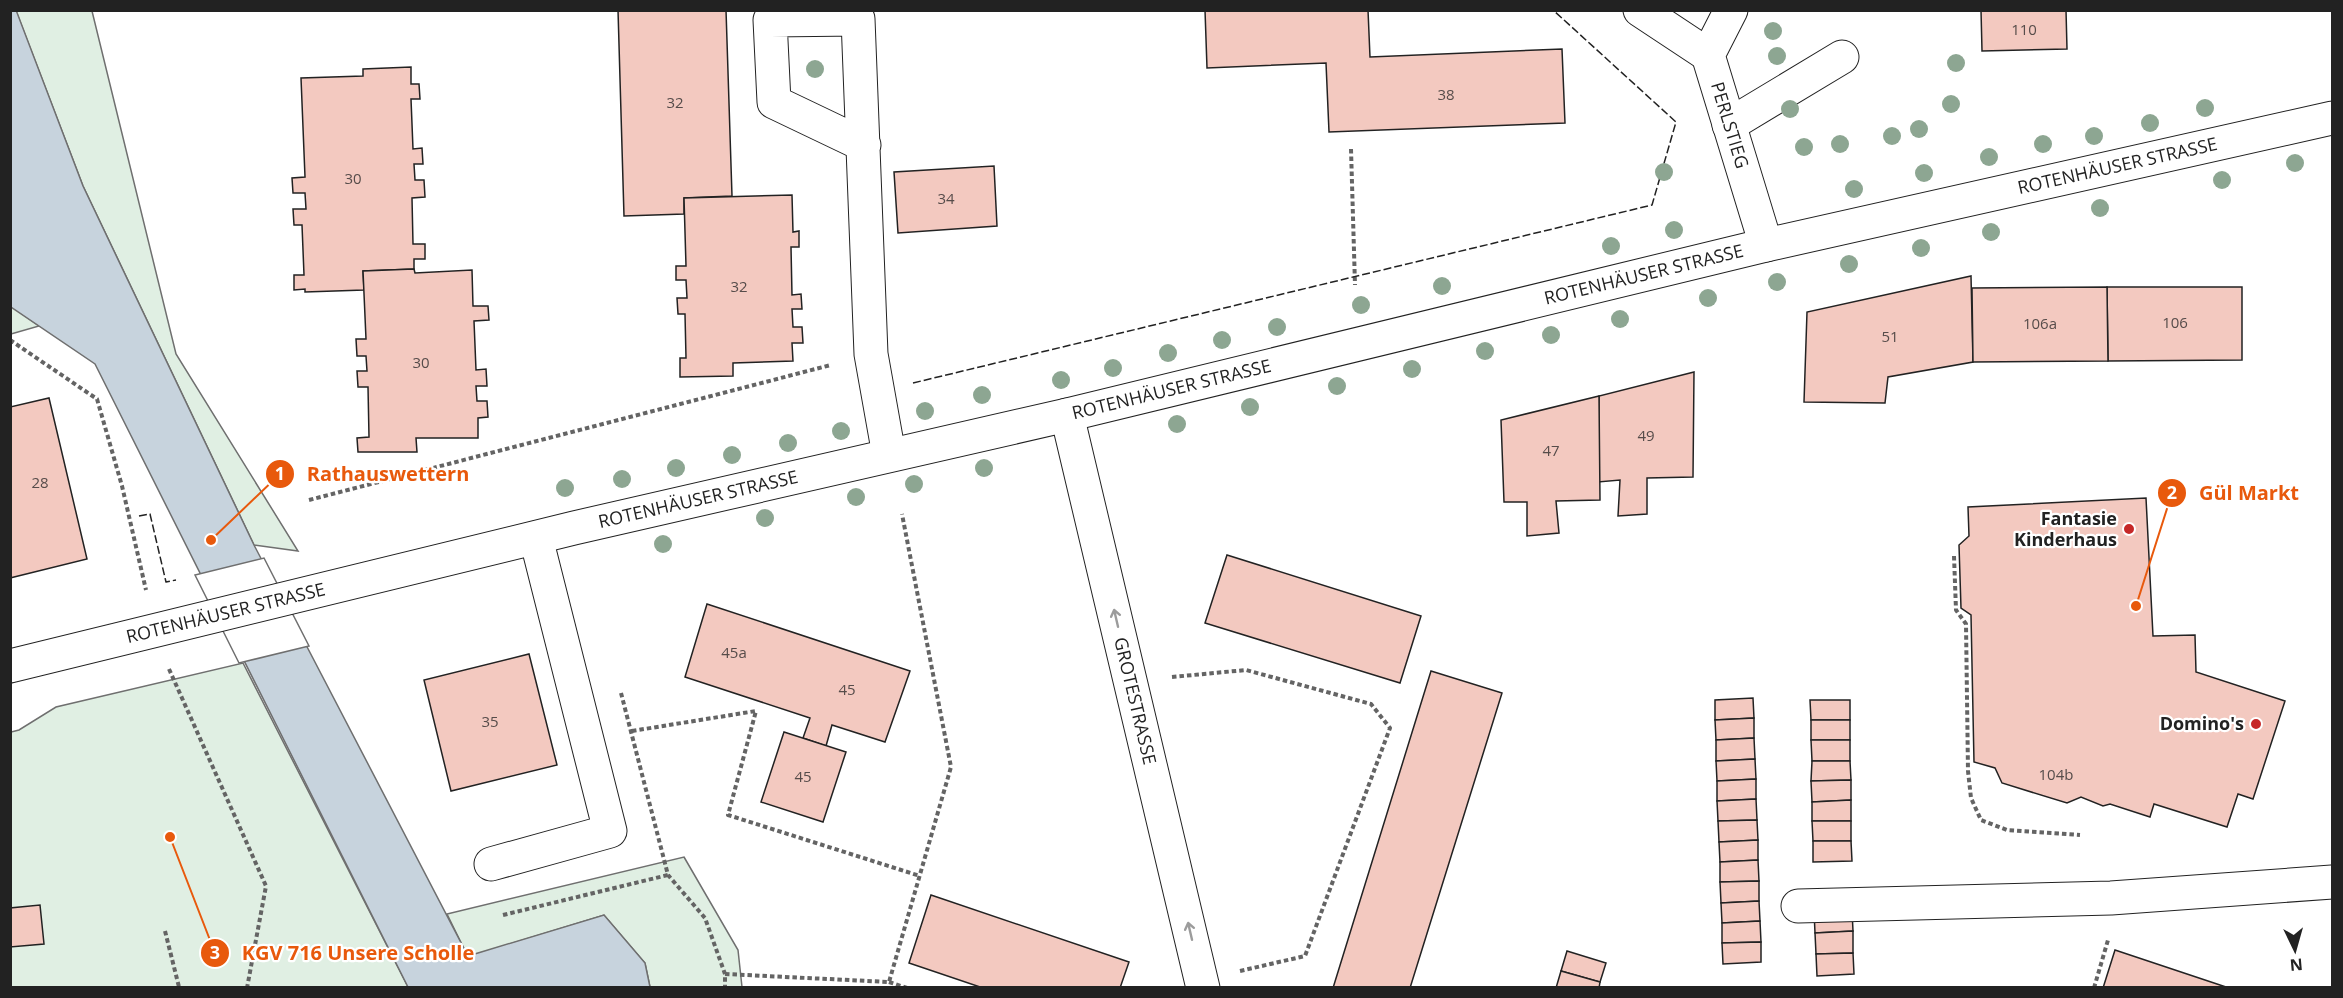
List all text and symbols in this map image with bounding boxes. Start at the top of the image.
house number: 110 [2011,19,2037,39]
street label: PERLSTIEG [1706,79,1755,171]
house number: 38 [1437,84,1455,104]
house number: 32 [666,92,684,112]
street label: ROTENHÄUSER STRASSE [2015,131,2219,199]
house number: 30 [344,168,362,188]
house number: 34 [937,188,955,208]
street label: ROTENHÄUSER STRASSE [1541,238,1746,310]
house number: 32 [730,276,748,296]
house number: 106 [2162,312,2188,332]
house number: 106a [2023,313,2057,333]
house number: 51 [1881,326,1899,346]
house number: 30 [412,352,430,372]
street label: ROTENHÄUSER STRASSE [1069,353,1273,424]
house number: 49 [1637,425,1655,445]
house number: 47 [1542,440,1560,460]
callout: Rathauswettern [265,455,482,493]
text: Rathauswettern [307,460,469,487]
text: 1 [275,461,285,485]
street label: ROTENHÄUSER STRASSE [596,464,800,533]
house number: 28 [31,472,49,492]
callout: Gül Markt [2157,474,2311,512]
text: Gül Markt [2199,479,2299,506]
text: 2 [2167,480,2177,504]
place label: Fantasie Kinderhaus [2014,506,2117,551]
marker: Fantasie Kinderhaus [2122,522,2136,536]
street label: ROTENHÄUSER STRASSE [123,576,327,648]
one-way arrow [1110,609,1122,628]
street label: GROTESTRASSE [1109,635,1163,767]
house number: 45a [721,642,747,662]
house number: 45 [838,679,856,699]
house number: 35 [481,711,499,731]
place label: Domino's [2160,711,2244,735]
marker: Domino's [2249,717,2263,731]
house number: 104b [2039,764,2073,784]
house number: 45 [794,766,812,786]
north arrow [2265,920,2325,980]
one-way arrow [1183,921,1195,940]
callout: KGV 716 Unsere Scholle [200,934,487,972]
text: KGV 716 Unsere Scholle [242,939,474,966]
text: 3 [210,940,220,964]
text: N [2289,953,2304,976]

